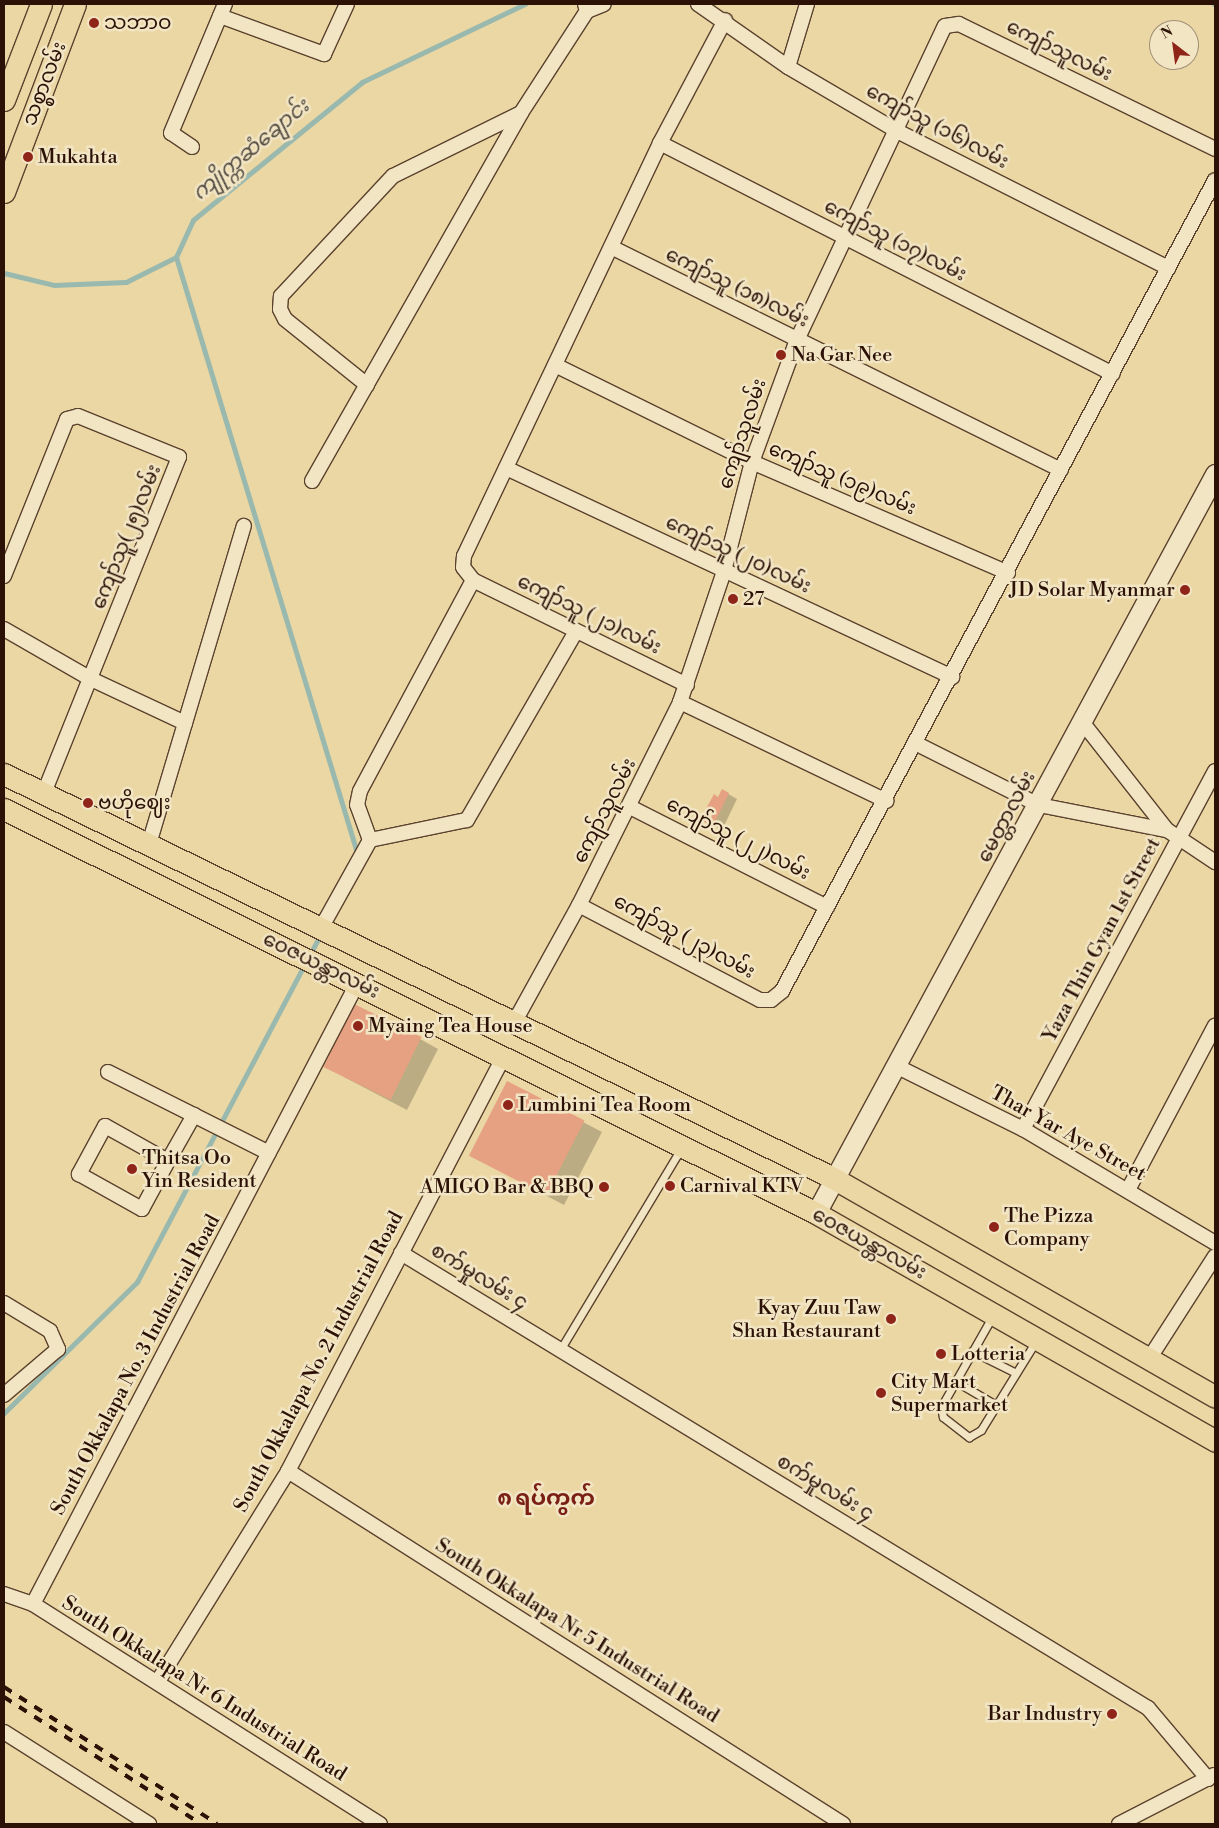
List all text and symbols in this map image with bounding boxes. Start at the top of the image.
place label: သဘာဝ [104,11,172,35]
street label: ကျော်သူလမ်း [1002,15,1116,87]
marker: သဘာဝ [88,17,100,29]
north arrow [1149,20,1199,70]
text: N [1158,22,1176,43]
street label: သစ္စာလမ်း [18,39,72,129]
street label: ကျော်သူ (၁၆)လမ်း [862,79,1012,175]
water label: ကျိုက္ကဆံချောင်း [187,94,315,206]
place label: Mukahta [38,145,118,169]
marker: Mukahta [22,151,34,163]
street label: ကျော်သူ (၁၇)လမ်း [820,195,970,287]
street label: ကျော်သူ (၁၈)လမ်း [661,243,813,333]
place label: Na Gar Nee [791,343,892,367]
marker: Na Gar Nee [775,349,787,361]
street label: ကျော်သူလမ်း [714,376,772,492]
street label: ကျော်သူ (၁၉)လမ်း [765,437,919,521]
street label: ကျော်သူ(၂၅)လမ်း [87,461,167,613]
street label: ကျော်သူ (၂၀)လမ်း [662,511,814,599]
street label: ကျော်သူ (၂၁)လမ်း [513,570,665,660]
place label: JD Solar Myanmar [1009,578,1175,602]
marker: JD Solar Myanmar [1179,584,1191,596]
place label: 27 [743,587,764,611]
marker: 27 [727,593,739,605]
street label: ကျော်သူလမ်း [568,755,642,867]
street label: မေတ္တာလမ်း [973,767,1041,867]
place label: ဗဟိုဈေး [98,791,171,815]
street label: ကျော်သူ (၂၂)လမ်း [662,792,814,886]
marker: ဗဟိုဈေး [82,797,94,809]
street label: Yaza Thin Gyan 1st Street [1038,834,1166,1046]
street label: ကျော်သူ (၂၃)လမ်း [609,890,759,984]
street label: ဝေဇယန္တာလမ်း [259,927,383,1005]
place label: Myaing Tea House [368,1014,533,1038]
marker: Myaing Tea House [352,1020,364,1032]
street label: Thar Yar Aye Street [986,1081,1150,1187]
place label: Lumbini Tea Room [518,1093,691,1117]
marker: Lumbini Tea Room [502,1099,514,1111]
place label: Thitsa Oo Yin Resident [142,1146,257,1193]
marker: Thitsa Oo Yin Resident [126,1163,138,1175]
place label: Carnival KTV [680,1174,804,1198]
place label: AMIGO Bar & BBQ [420,1175,594,1199]
marker: Carnival KTV [664,1180,676,1192]
marker: AMIGO Bar & BBQ [598,1181,610,1193]
street label: ဝေဇယန္တာလမ်း [808,1203,930,1285]
place label: The Pizza Company [1004,1204,1093,1251]
street label: South Okkalapa No. 2 Industrial Road [229,1207,409,1517]
street label: South Okkalapa No. 3 Industrial Road [46,1211,226,1519]
marker: The Pizza Company [988,1221,1000,1233]
street label: စက်မှုလမ်း ၄ [426,1239,532,1315]
place label: Kyay Zuu Taw Shan Restaurant [732,1296,881,1343]
marker: Kyay Zuu Taw Shan Restaurant [885,1313,897,1325]
place label: Lotteria [951,1342,1025,1366]
marker: Lotteria [935,1348,947,1360]
place label: City Mart Supermarket [891,1370,1008,1417]
marker: City Mart Supermarket [875,1387,887,1399]
street label: စက်မှုလမ်း ၄ [772,1450,878,1526]
district label: ၈ ရပ်ကွက် [497,1486,595,1512]
street label: South Okkalapa Nr 5 Industrial Road [431,1533,723,1729]
street label: South Okkalapa Nr 6 Industrial Road [57,1591,351,1787]
place label: Bar Industry [988,1702,1102,1726]
marker: Bar Industry [1106,1708,1118,1720]

